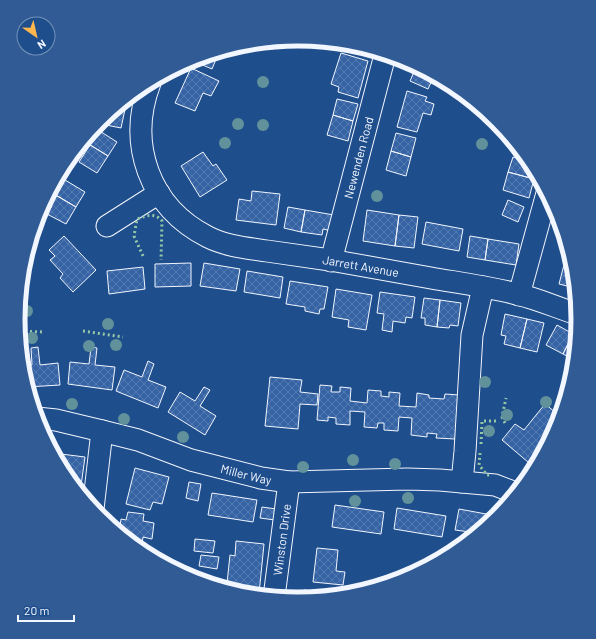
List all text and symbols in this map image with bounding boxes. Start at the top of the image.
north arrow [16,16,56,56]
text: N [35,37,49,52]
street label: Newenden Road [341,115,376,200]
street label: Jarrett Avenue [322,252,400,279]
street label: Miller Way [219,461,273,486]
street label: Winston Drive [270,503,293,576]
scale bar [18,597,74,623]
text: 20 m [24,603,50,617]

